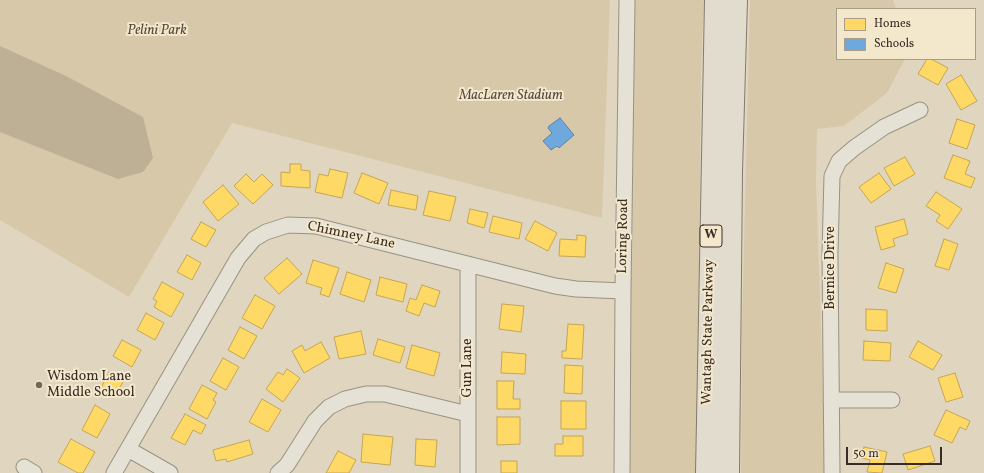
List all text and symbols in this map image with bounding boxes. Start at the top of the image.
legend [836,8,976,60]
text: Homes [874,16,911,32]
park label: Pelini Park [127,23,187,39]
text: Schools [874,36,914,52]
park label: MacLaren Stadium [459,88,563,104]
street label: Loring Road [615,198,633,274]
street label: Chimney Lane [306,219,396,253]
road number: W [700,225,722,247]
street label: Bernice Drive [823,226,839,310]
street label: Wantagh State Parkway [699,259,719,405]
street label: Gun Lane [460,338,476,398]
place label: Wisdom Lane Middle School [47,369,135,402]
marker: Wisdom Lane Middle School [34,380,44,390]
scale bar [848,439,944,465]
text: 50 m [853,446,879,462]

